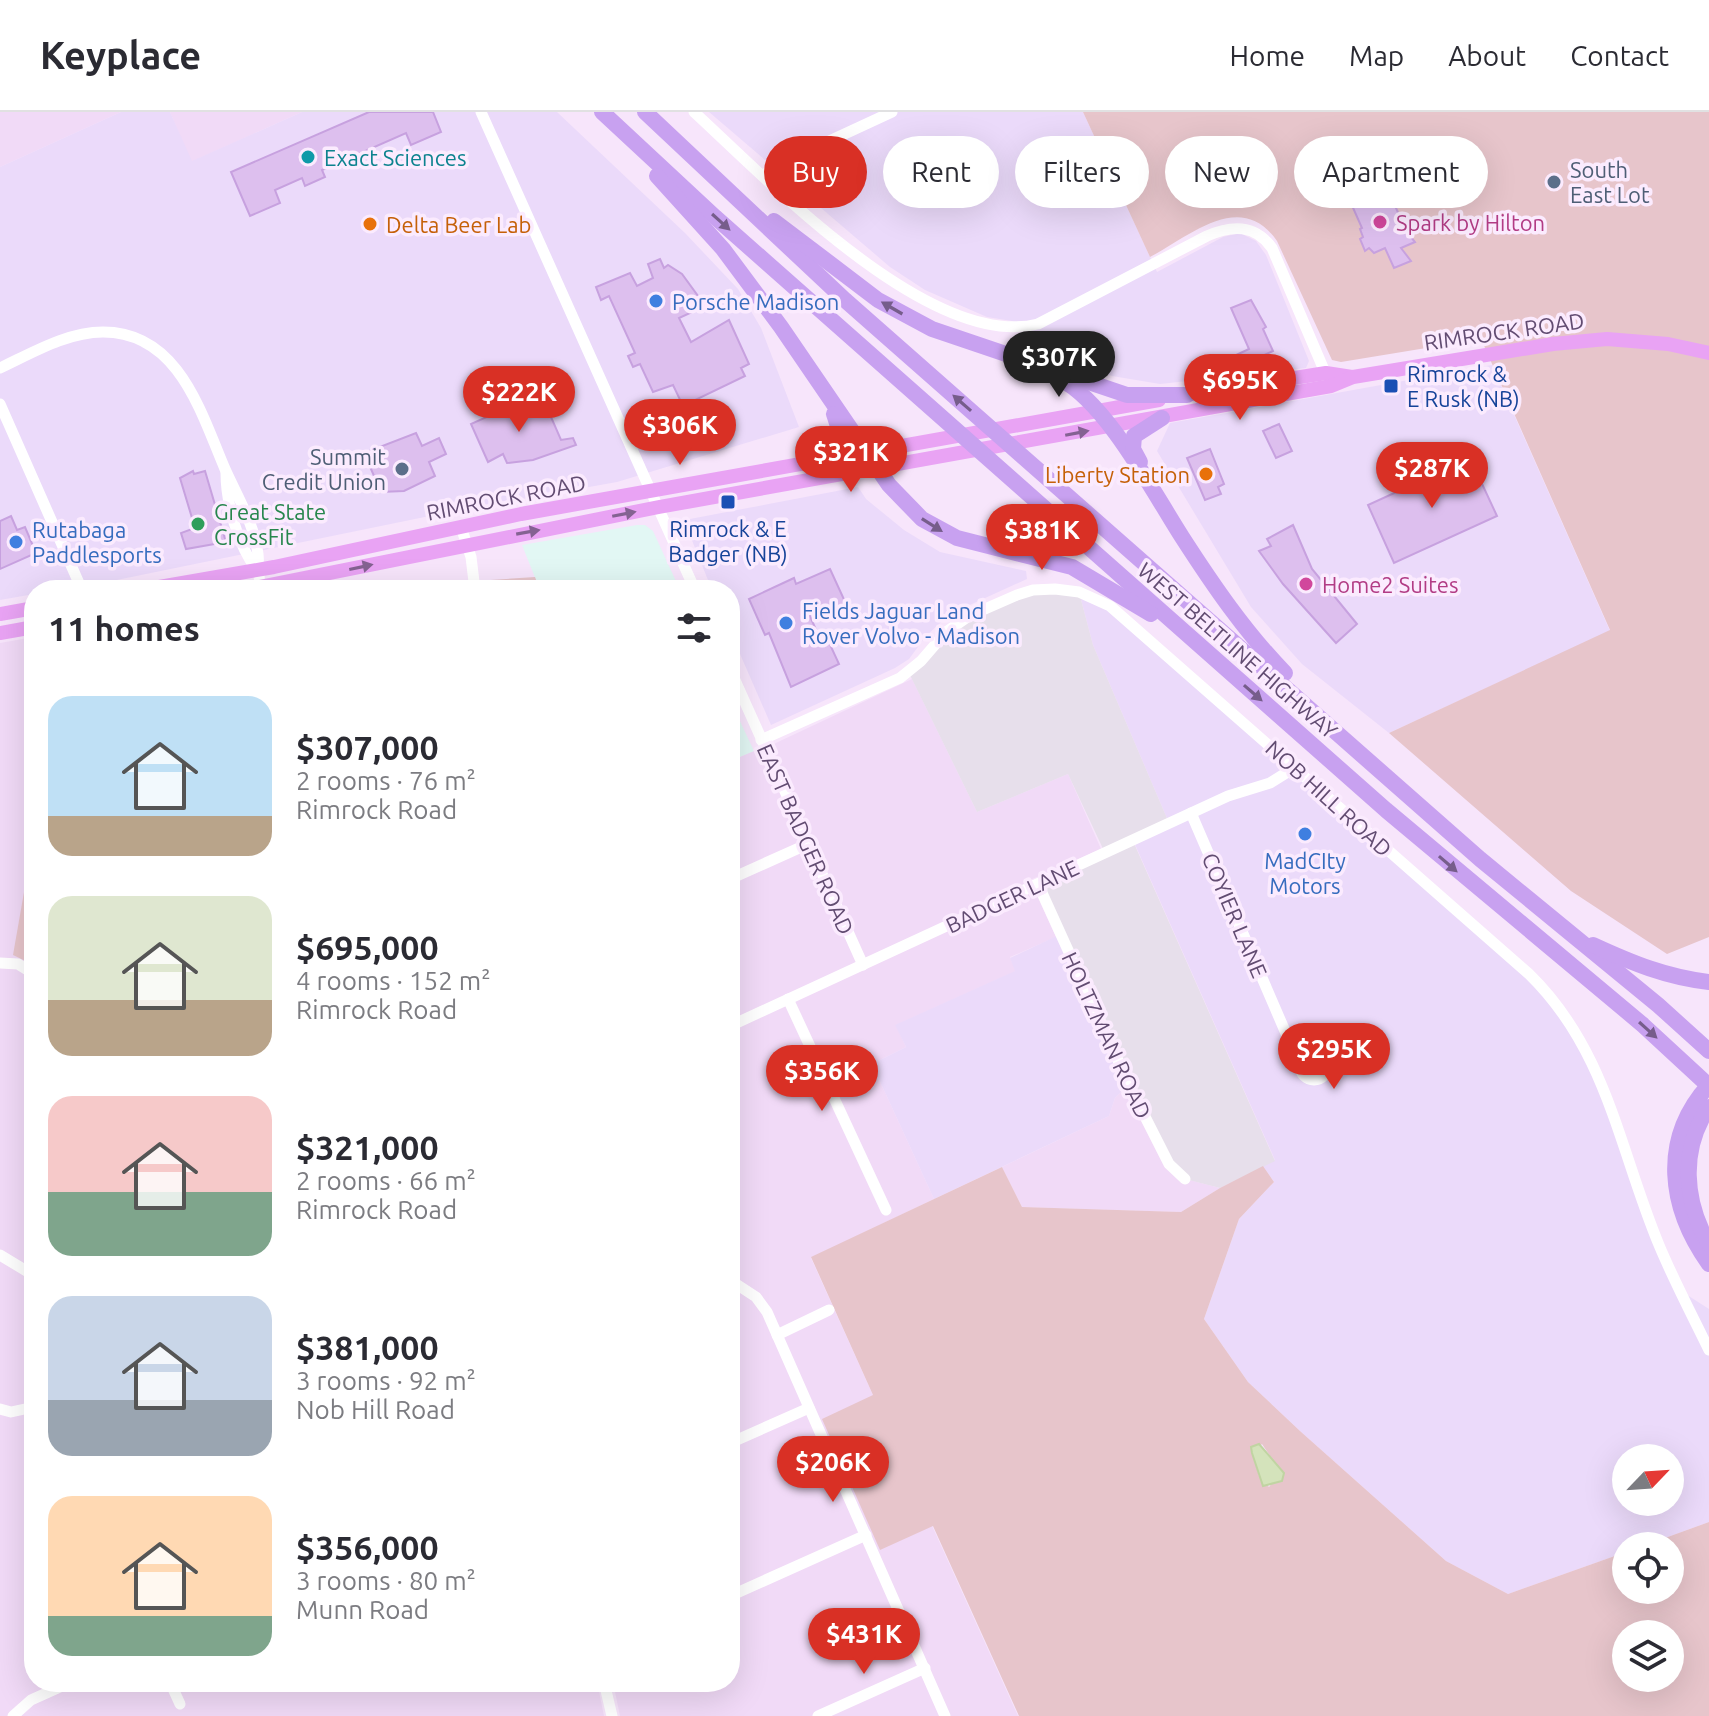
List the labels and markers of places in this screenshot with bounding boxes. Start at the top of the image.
place label: Exact Sciences [324,145,467,170]
marker: Exact Sciences [299,148,317,166]
place label: South East Lot [1570,157,1650,207]
marker: South East Lot [1545,173,1563,191]
place label: Spark by Hilton [1396,210,1545,235]
place label: Delta Beer Lab [386,212,531,237]
marker: Spark by Hilton [1371,213,1389,231]
marker: Delta Beer Lab [361,215,379,233]
place label: Porsche Madison [672,289,839,314]
marker: Porsche Madison [647,292,665,310]
pin: $307K [1003,331,1115,399]
pin: $695K [1184,354,1296,422]
place label: Rimrock & E Rusk (NB) [1407,361,1520,412]
pin: $222K [463,366,575,434]
marker: Rimrock & E Rusk (NB) [1382,377,1400,395]
pin: $306K [624,399,736,467]
pin: $321K [795,426,907,494]
pin: $287K [1376,442,1488,510]
place label: Summit Credit Union [262,444,386,494]
marker: Summit Credit Union [393,460,411,478]
place label: Liberty Station [1045,462,1190,487]
marker: Liberty Station [1197,465,1215,483]
marker: Rimrock & E Badger (NB) [719,493,737,511]
place label: Great State CrossFit [214,499,326,549]
pin: $381K [986,504,1098,572]
marker: Great State CrossFit [189,515,207,533]
place label: Rimrock & E Badger (NB) [668,516,788,567]
place label: Rutabaga Paddlesports [32,517,162,567]
marker: Rutabaga Paddlesports [7,533,25,551]
place label: Home2 Suites [1322,572,1459,597]
marker: Home2 Suites [1297,575,1315,593]
place label: Fields Jaguar Land Rover Volvo - Madison [802,598,1020,648]
marker: Fields Jaguar Land Rover Volvo - Madison [777,614,795,632]
marker: MadCIty Motors [1296,825,1314,843]
place label: MadCIty Motors [1264,848,1346,898]
pin: $295K [1278,1023,1390,1091]
pin: $356K [766,1045,878,1113]
pin: $206K [777,1436,889,1504]
pin: $431K [808,1608,920,1676]

